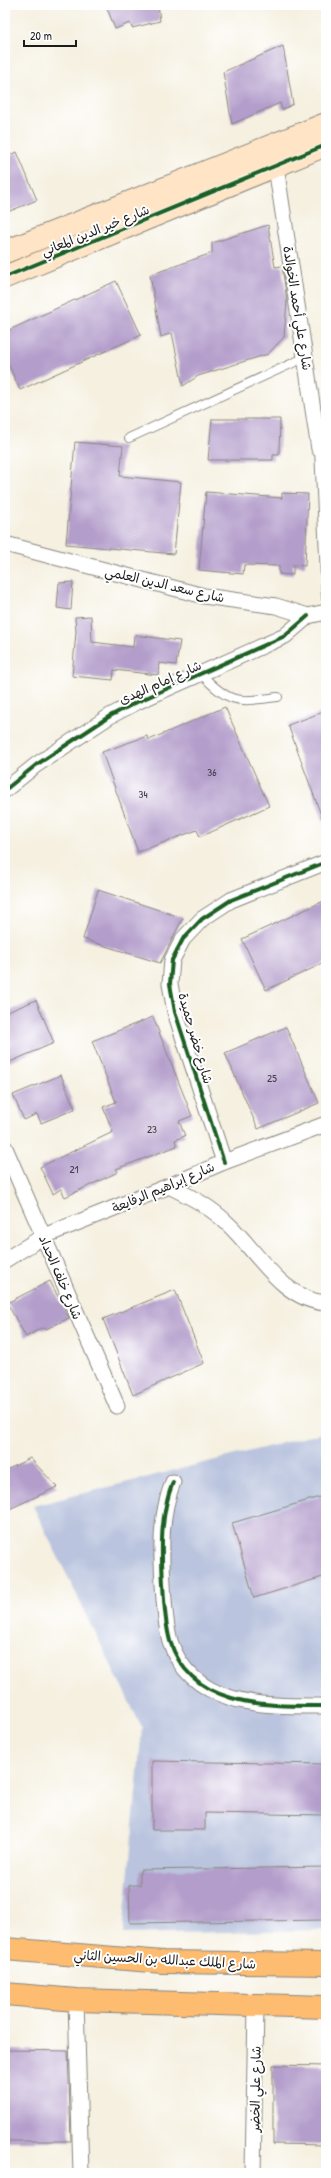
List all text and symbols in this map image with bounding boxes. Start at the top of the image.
scale bar [24,22,76,48]
text: 20 m [30,27,52,44]
street label: شارع خير الدين المعاني [38,200,153,263]
street label: شارع علي أحمد الخوالدة [276,244,317,372]
street label: شارع سعد الدين العلمي [103,561,227,609]
street label: شارع إمام الهدى [116,656,205,710]
house number: 36 [207,765,217,779]
house number: 34 [138,787,148,801]
street label: شارع خضر حميدة [173,990,218,1086]
house number: 25 [267,1071,277,1085]
house number: 23 [147,1122,157,1136]
street label: شارع إبراهيم الرفايعة [109,1157,218,1219]
house number: 21 [69,1162,79,1176]
street label: شارع خلف الحداد [34,1232,87,1322]
street label: شارع الملك عبدالله بن الحسين الثاني [73,1945,257,1976]
street label: شارع علي الخضر [245,2046,268,2133]

